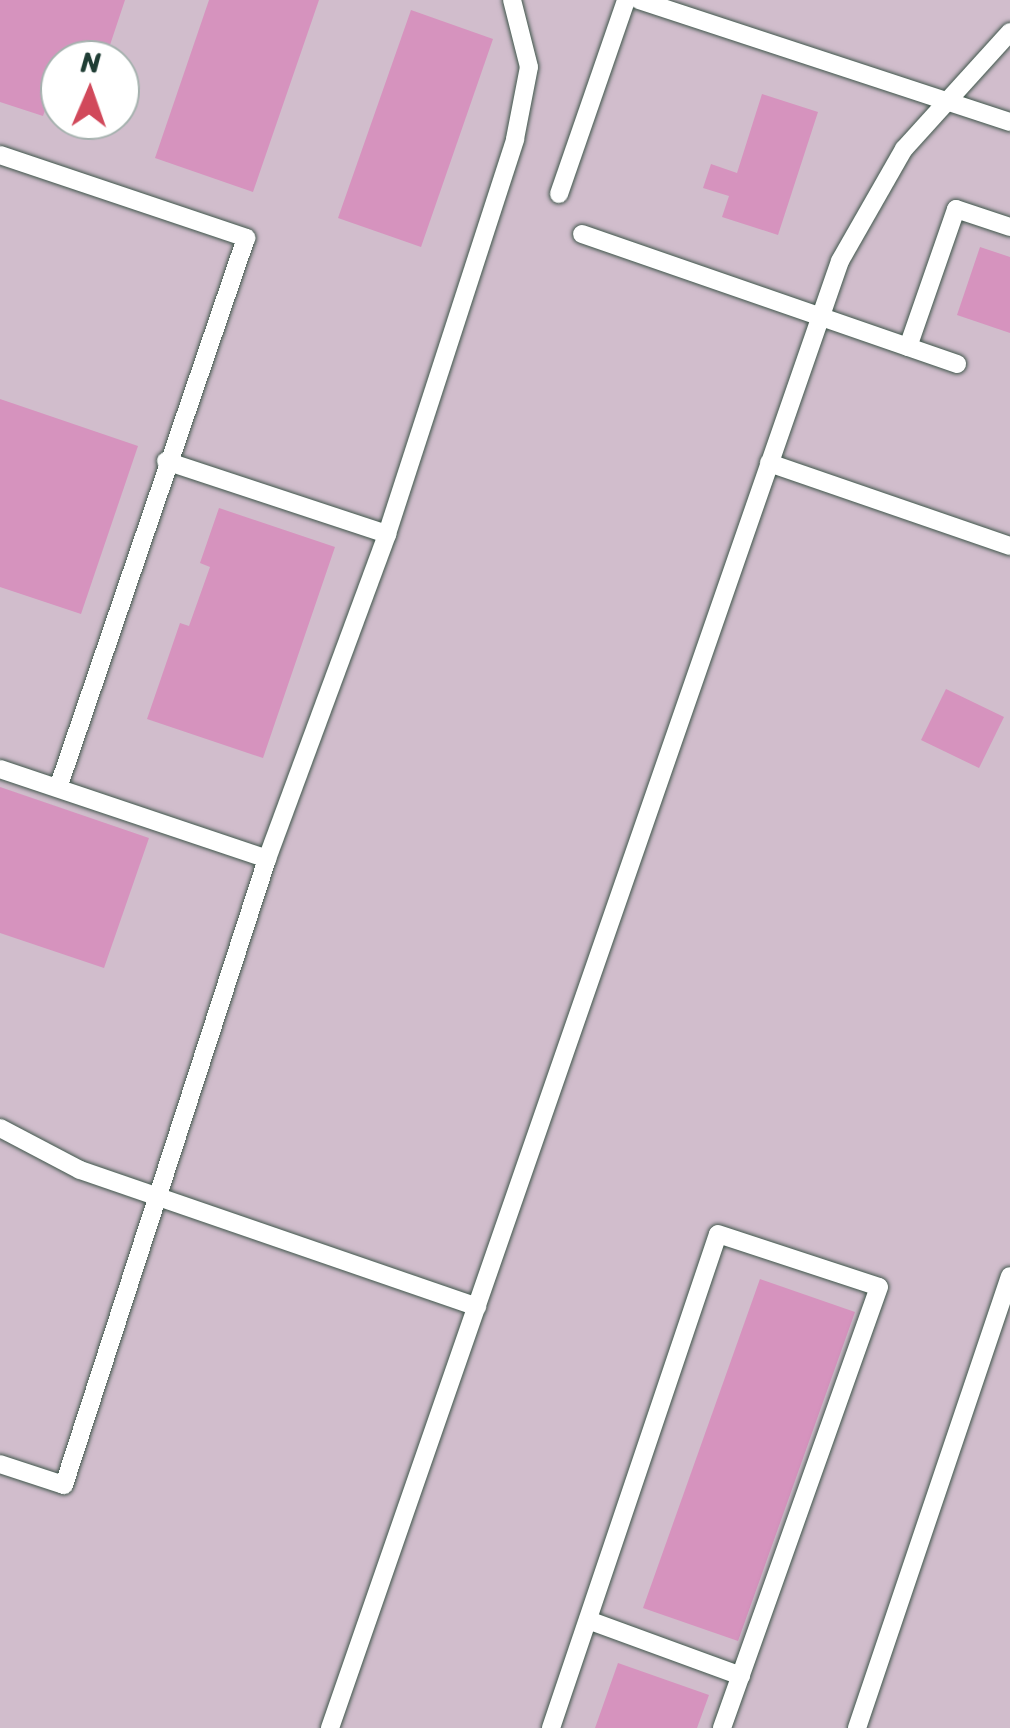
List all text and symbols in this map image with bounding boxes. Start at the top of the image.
text: N [80,37,102,86]
north arrow [40,40,140,140]

